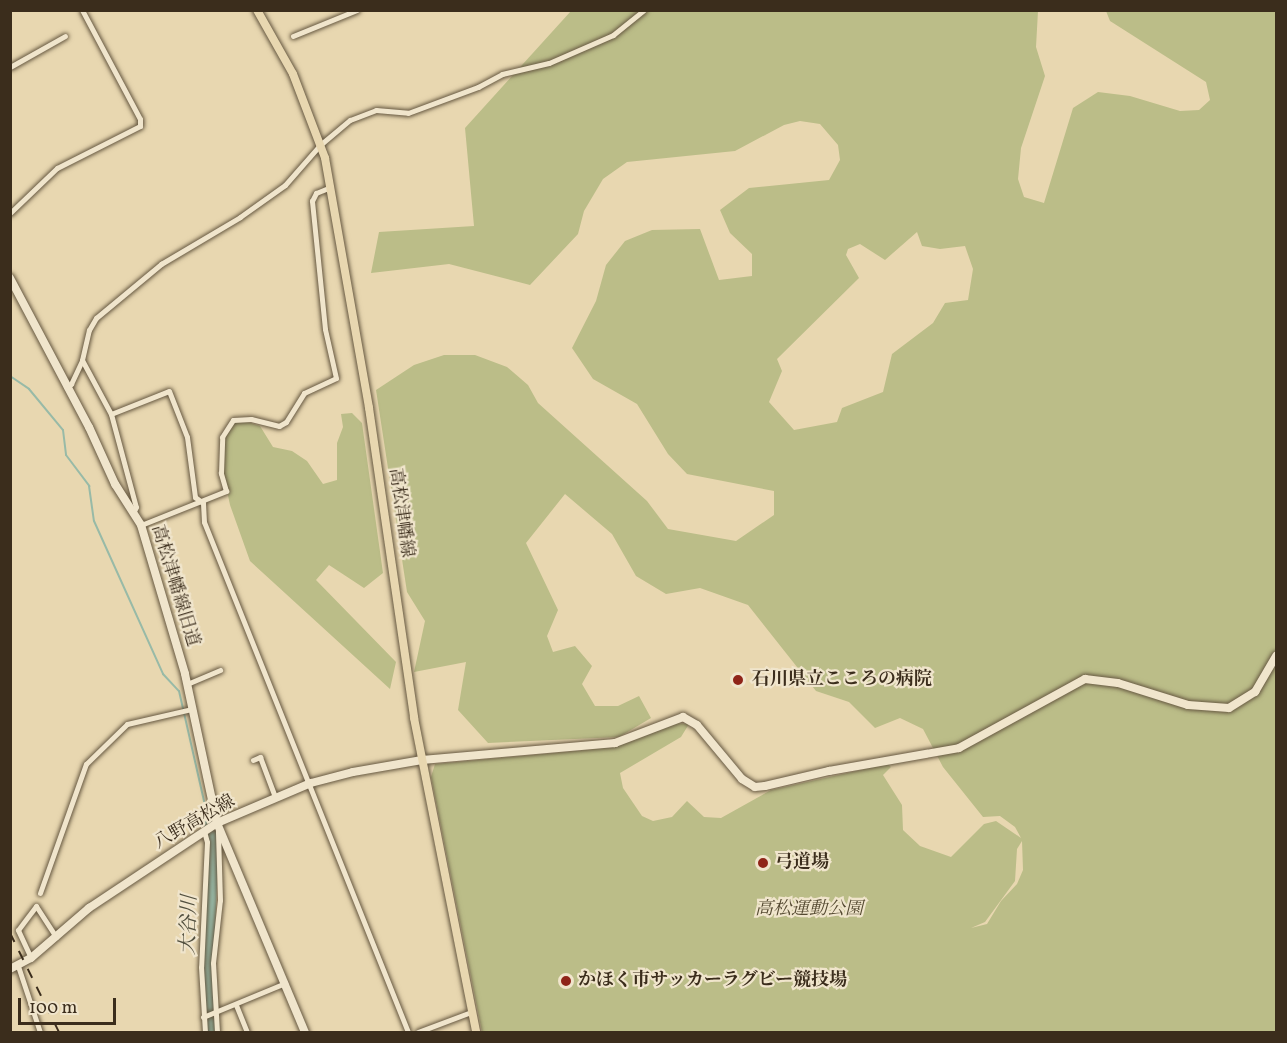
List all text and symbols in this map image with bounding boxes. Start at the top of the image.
street label: 高松津幡線 [383,467,417,559]
street label: 高松津幡線旧道 [145,523,203,649]
place label: 石川県立こころの病院 [752,669,932,691]
marker: 石川県立こころの病院 [729,671,747,689]
street label: 八野高松線 [151,791,239,855]
place label: 弓道場 [775,852,829,874]
marker: 弓道場 [756,856,770,870]
water label: 大谷川 [177,895,203,955]
park label: 高松運動公園 [755,899,863,921]
place label: かほく市サッカーラグビー競技場 [578,970,847,992]
marker: かほく市サッカーラグビー競技場 [559,974,573,988]
scale bar [21,986,118,1024]
text: 100 m [29,996,78,1021]

